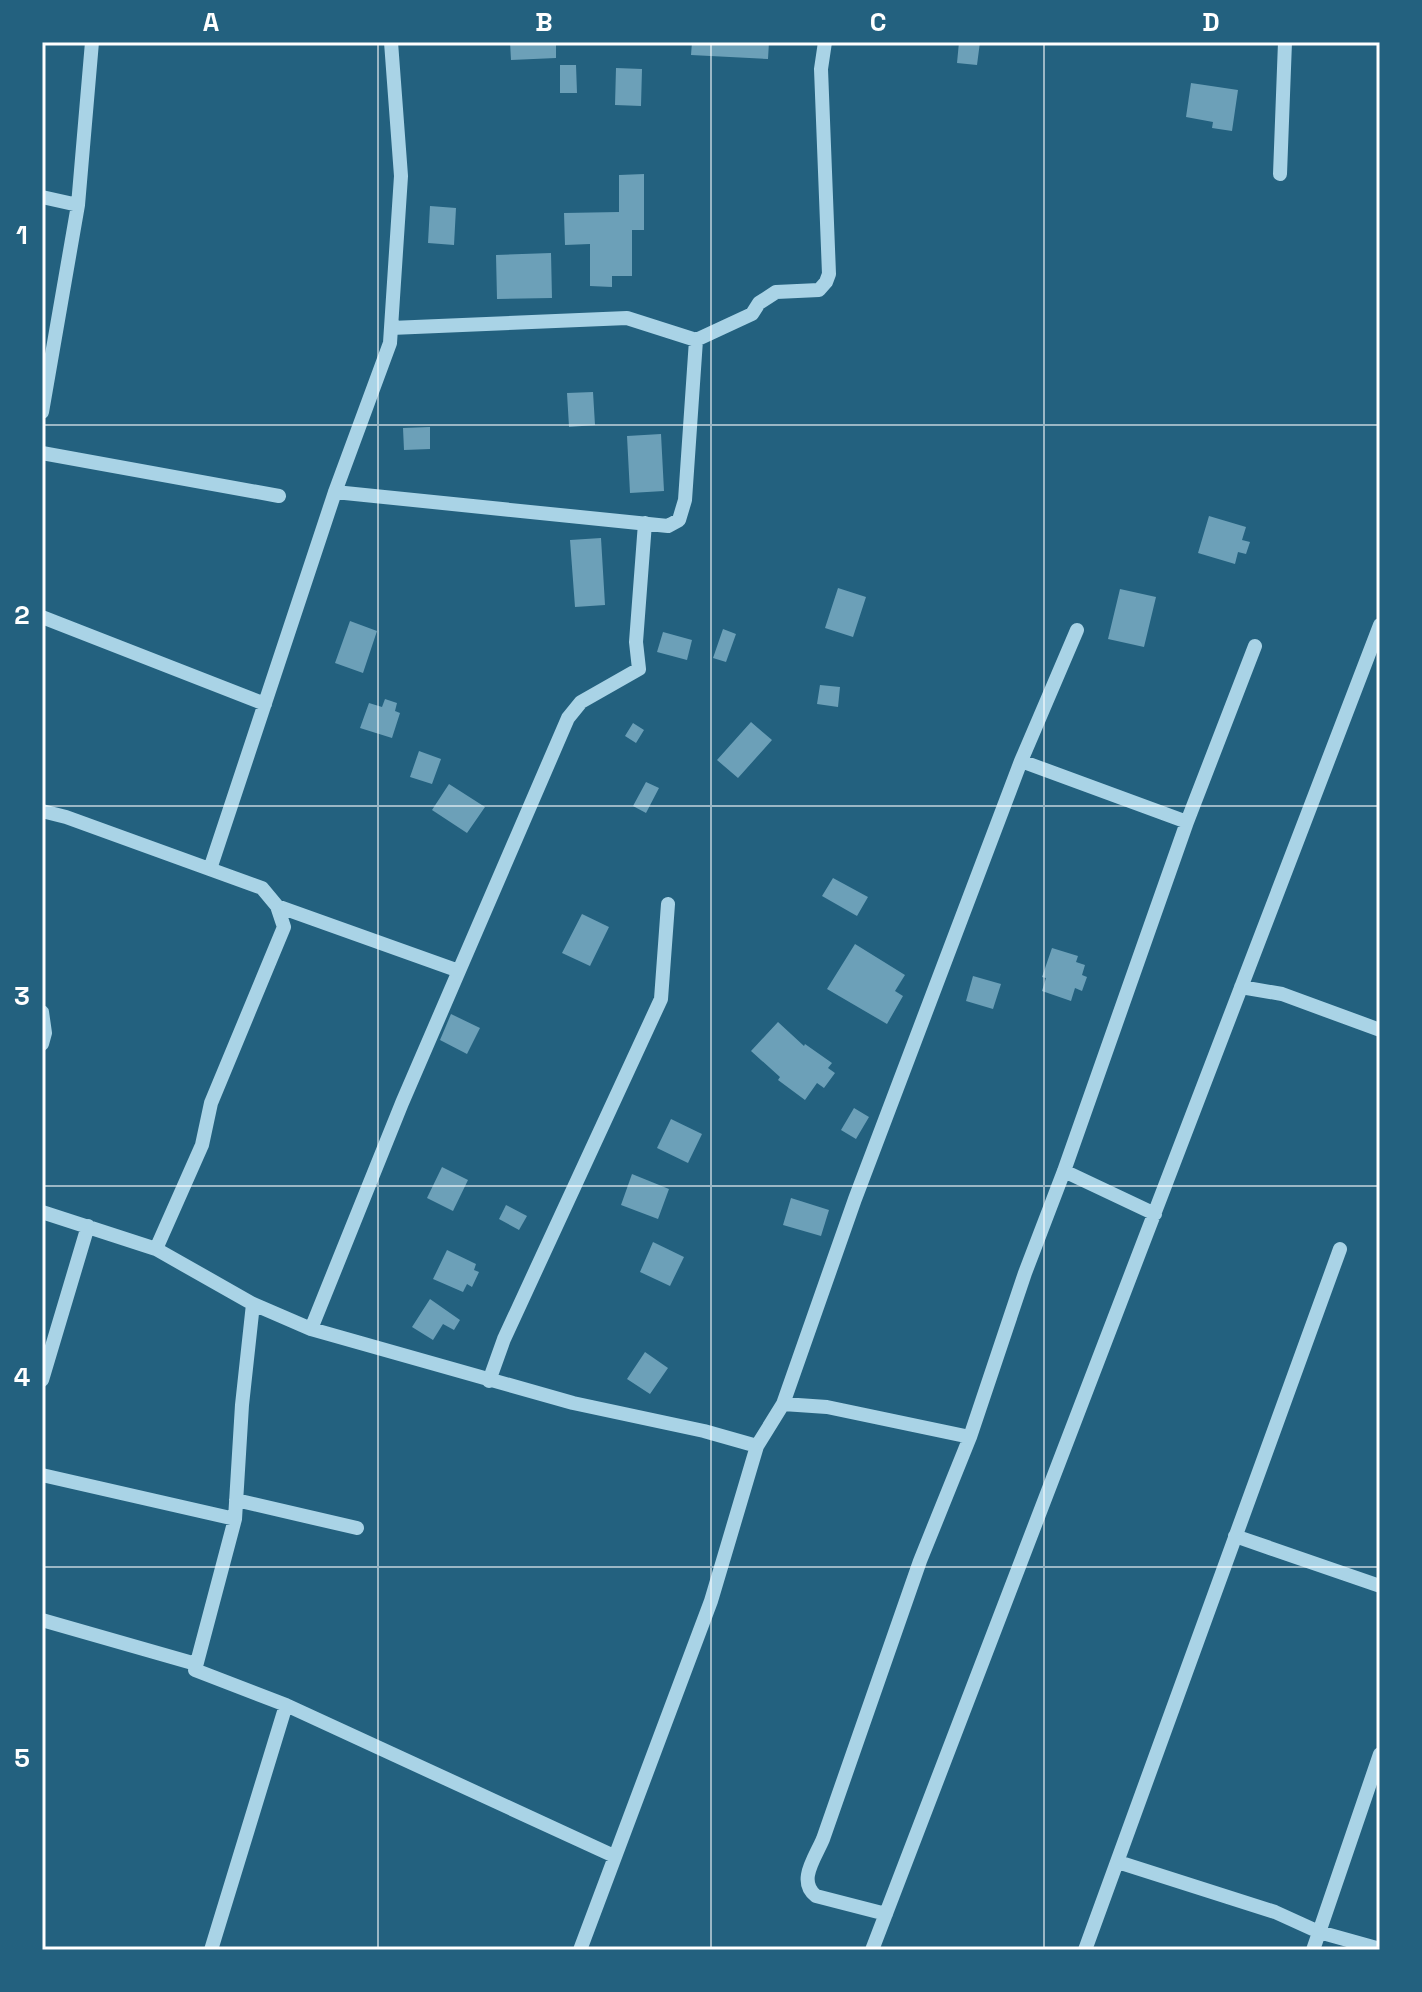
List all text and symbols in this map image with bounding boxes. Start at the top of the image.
text: A [203,5,220,39]
text: B [535,5,553,39]
text: C [870,5,886,39]
text: D [1202,5,1220,39]
text: 1 [16,218,28,252]
text: 2 [14,598,30,632]
text: 3 [14,979,30,1013]
text: 4 [14,1360,30,1394]
text: 5 [14,1741,30,1775]

